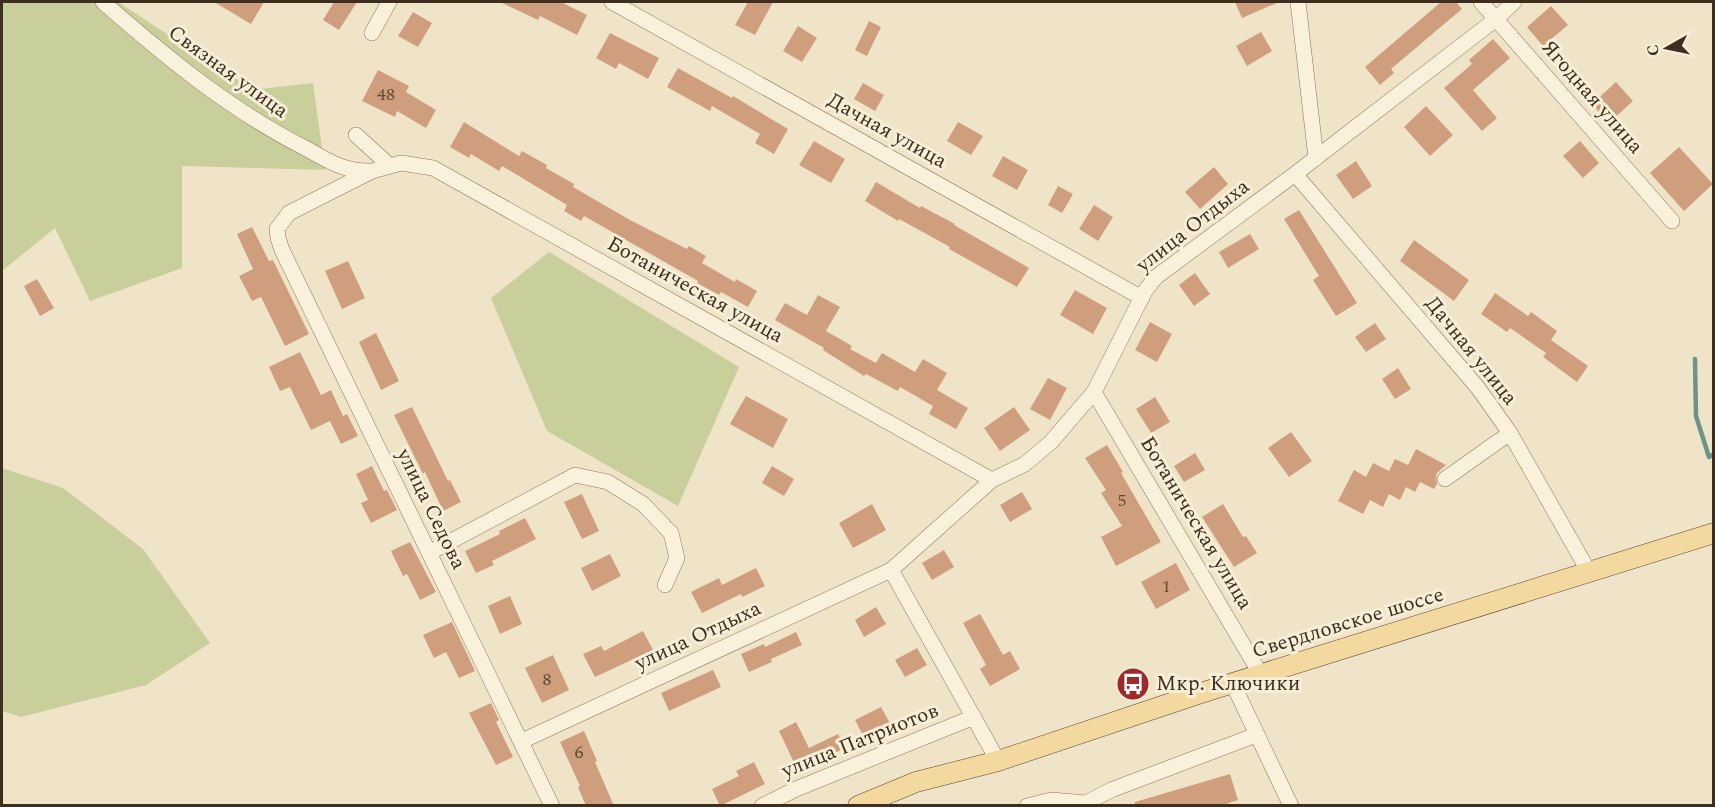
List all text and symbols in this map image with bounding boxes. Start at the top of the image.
street label: Связная улица [161,17,295,127]
north arrow [1637,18,1697,78]
street label: Ягодная улица [1533,33,1651,162]
text: С [1640,43,1666,58]
house number: 48 [377,81,395,108]
street label: Дачная улица [821,85,953,178]
street label: улица Отдыха [1129,171,1257,281]
street label: Ботаническая улица [601,228,790,352]
street label: Дачная улица [1417,289,1526,413]
street label: Ботаническая улица [1131,430,1261,616]
street label: улица Седова [387,442,474,576]
house number: 5 [1118,487,1127,514]
house number: 1 [1162,573,1171,600]
street label: Свердловское шоссе [1248,579,1448,667]
street label: улица Отдыха [628,592,767,680]
house number: 8 [543,666,552,693]
bus stop icon: Мкр. Ключики [1115,666,1151,702]
place label: Мкр. Ключики [1156,668,1301,700]
street label: улица Патриотов [776,695,943,787]
house number: 6 [575,739,584,766]

